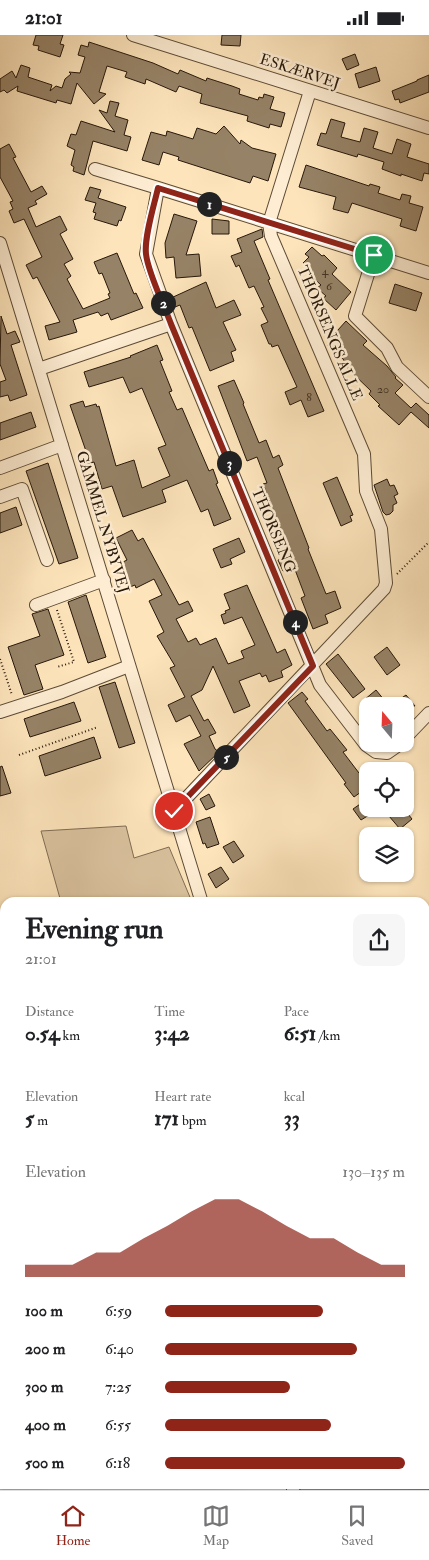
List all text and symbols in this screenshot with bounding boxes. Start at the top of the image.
text: 21:01 [25,6,63,30]
street label: ESKÆRVEJ [257,50,342,94]
pin: 1 [196,191,222,217]
text: 1 [207,196,212,213]
pin [353,234,395,276]
icon: arrive [360,241,388,269]
street label: THORSENGS ALLE [293,263,367,404]
house number: 4 [322,264,329,279]
house number: 6 [326,279,333,294]
pin: 2 [150,291,176,315]
text: 2 [160,295,167,312]
house number: 20 [377,382,389,397]
house number: 8 [306,390,312,405]
street label: GAMMEL NYBYVEJ [71,449,133,596]
pin: 3 [216,451,242,475]
text: 3 [227,455,232,472]
street label: THORSENG [247,485,300,576]
pin: 4 [282,609,308,635]
text: 4 [292,614,299,631]
north arrow [359,697,414,753]
map controls [359,697,414,882]
pin: 5 [214,745,238,769]
text: 5 [223,749,230,766]
button: locate [359,762,414,817]
pin [153,790,195,832]
icon: check [160,797,188,825]
button: layers [359,827,414,882]
text: Evening run [25,912,163,947]
button: share [353,914,405,966]
text: 21:01 [25,949,57,969]
text: Distance [25,1003,74,1020]
text: Time [154,1003,185,1020]
text: Pace [284,1003,309,1020]
text: 0.54 [25,1020,60,1047]
text: 3:42 [154,1020,190,1047]
text: 6:51 [284,1020,316,1047]
text: km [60,1027,80,1044]
text: /km [316,1027,340,1044]
text: Elevation [25,1088,78,1105]
text: Heart rate [154,1088,211,1105]
text: kcal [284,1088,305,1105]
text: 5 [25,1105,34,1132]
text: 171 [154,1105,179,1132]
text: 33 [284,1105,300,1132]
text: m [34,1112,48,1129]
text: bpm [179,1112,207,1129]
text: Elevation [25,1162,86,1182]
text: 130–135 m [342,1162,405,1182]
text: 100 m [25,1301,63,1321]
text: 6:59 [105,1301,132,1321]
text: 200 m [25,1339,65,1359]
text: 6:40 [105,1339,134,1359]
text: 300 m [25,1377,63,1397]
text: 7:25 [105,1377,131,1397]
text: 400 m [25,1415,66,1435]
text: 6:55 [105,1415,131,1435]
text: 500 m [25,1453,64,1473]
text: 6:18 [105,1453,130,1473]
tab: Home [56,1502,90,1549]
tab: Map [202,1502,230,1549]
tab: Saved [341,1502,373,1549]

